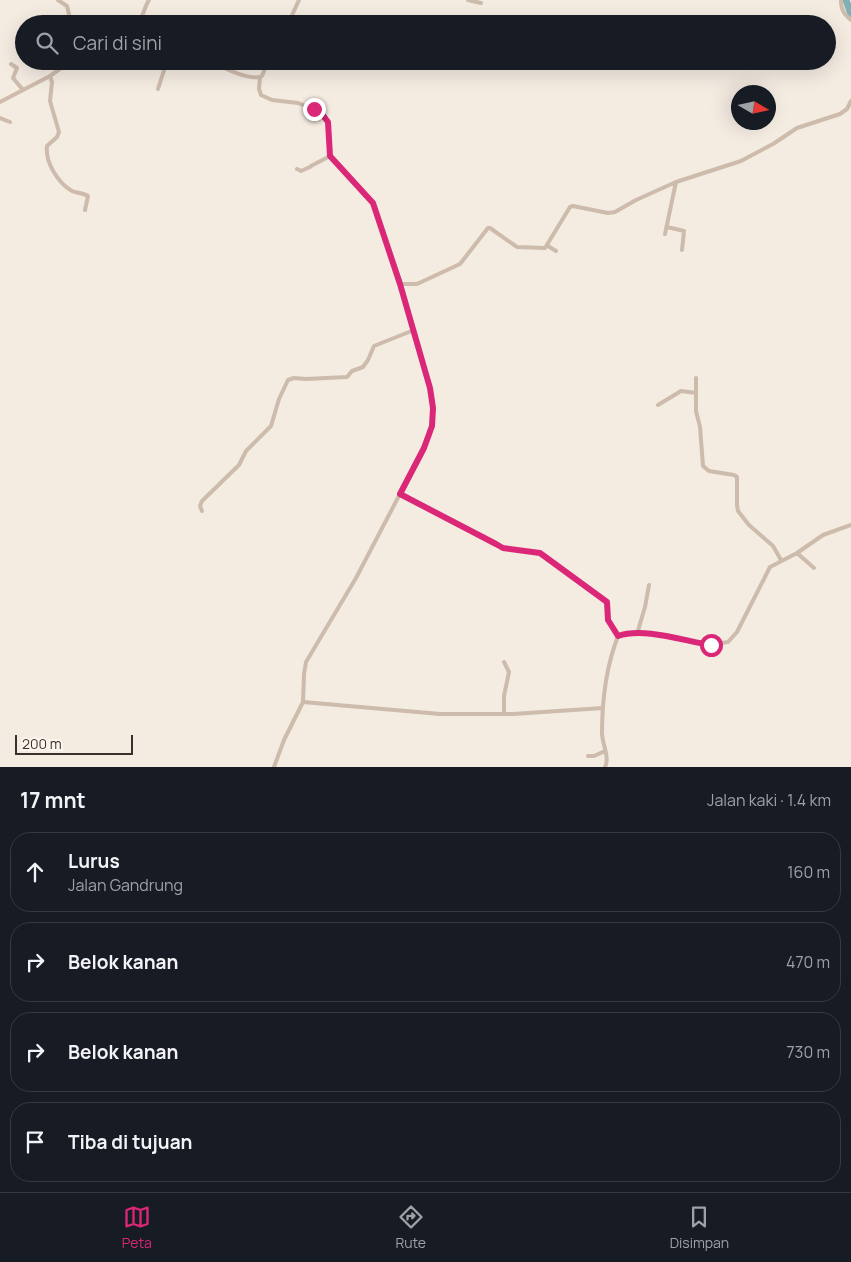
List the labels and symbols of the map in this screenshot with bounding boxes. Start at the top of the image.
north arrow [731,85,776,130]
route end [303,98,326,121]
route start [700,634,723,657]
scale bar [15,732,132,755]

